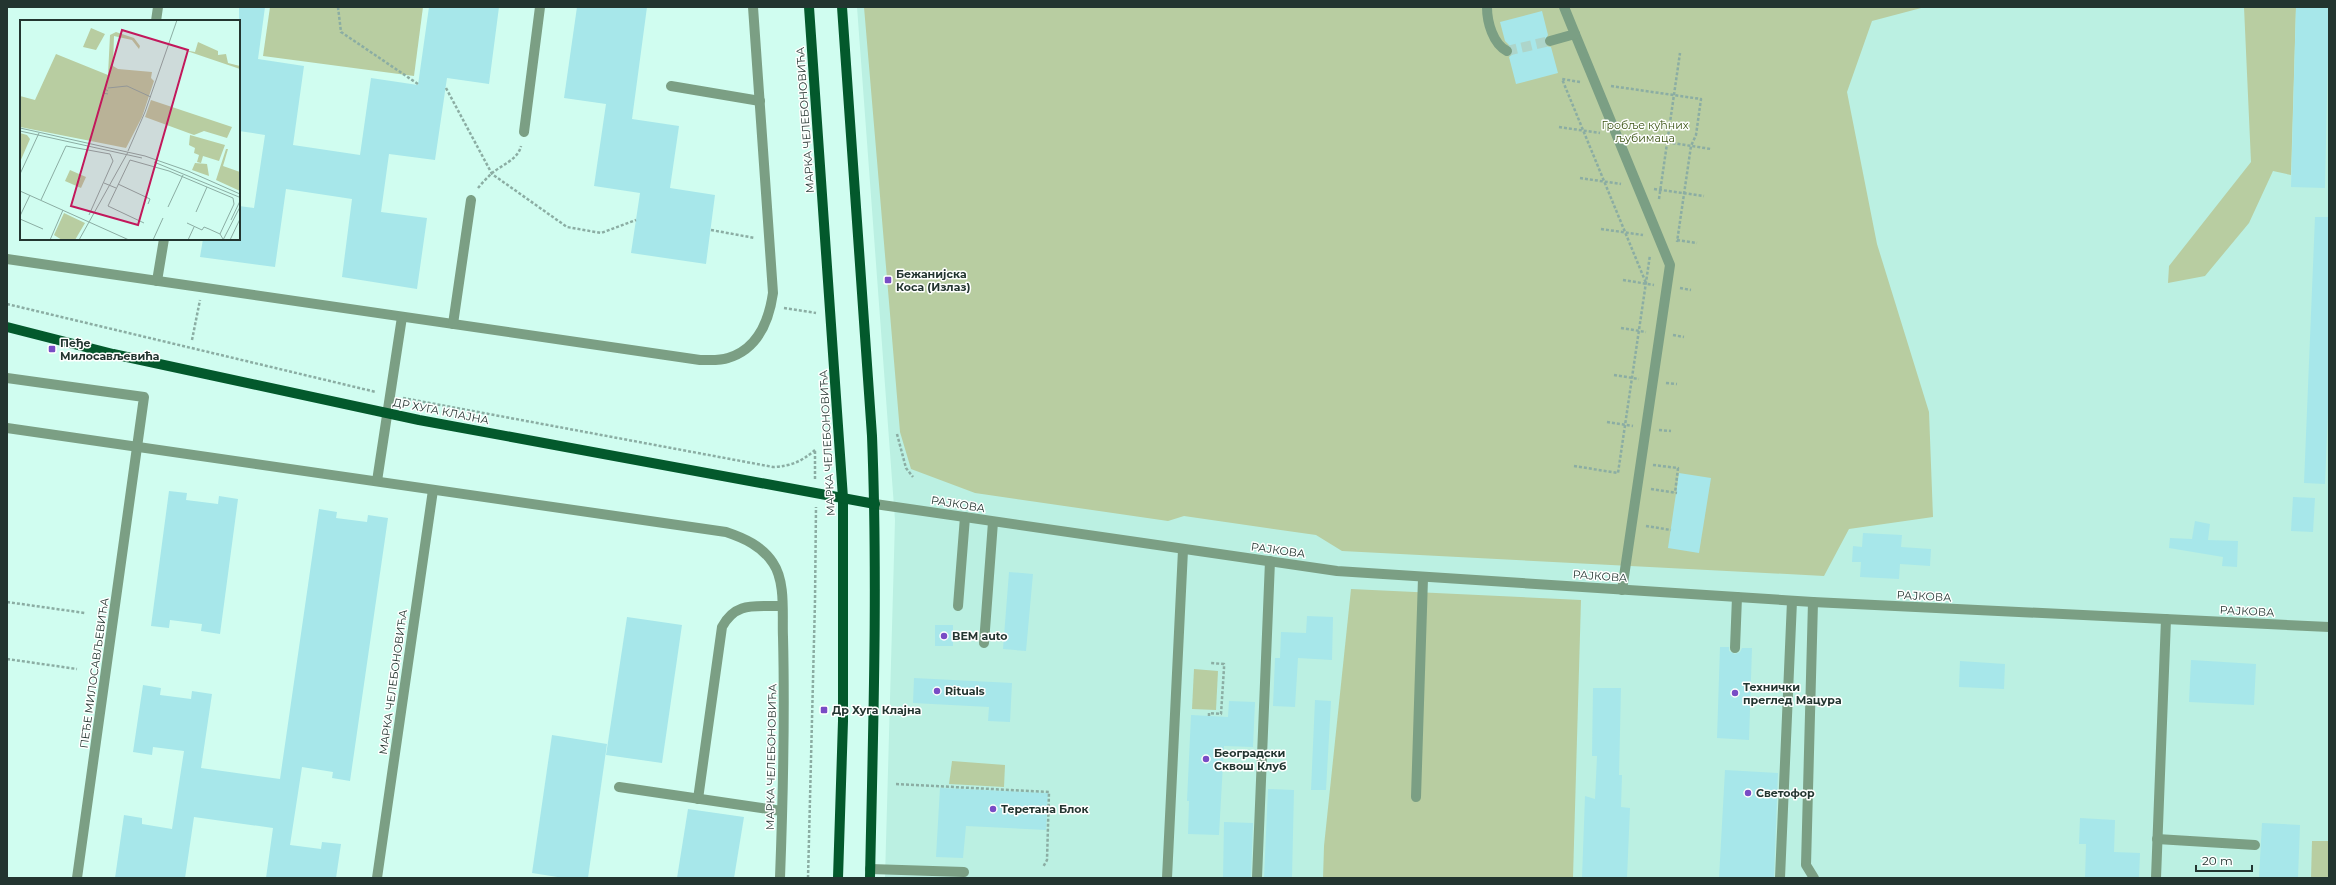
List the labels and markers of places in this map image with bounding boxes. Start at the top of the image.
place label: Бежанијска Коса (Излаз) [896,267,971,294]
marker: Бежанијска Коса (Излаз) [883,275,893,285]
place label: Пеђе Милосављевића [60,336,159,363]
marker: Пеђе Милосављевића [47,344,57,354]
place label: BEM auto [952,629,1008,643]
marker: BEM auto [939,631,949,641]
place label: Технички преглед Мацура [1743,680,1842,707]
place label: Rituals [945,684,985,698]
marker: Rituals [932,686,942,696]
marker: Технички преглед Мацура [1730,688,1740,698]
place label: Др Хуга Клајна [832,703,921,717]
marker: Др Хуга Клајна [819,705,829,715]
place label: Београдски Сквош Клуб [1214,746,1287,773]
marker: Београдски Сквош Клуб [1201,754,1211,764]
place label: Светофор [1756,786,1815,800]
marker: Светофор [1743,788,1753,798]
place label: Теретана Блок [1001,802,1089,816]
marker: Теретана Блок [988,804,998,814]

